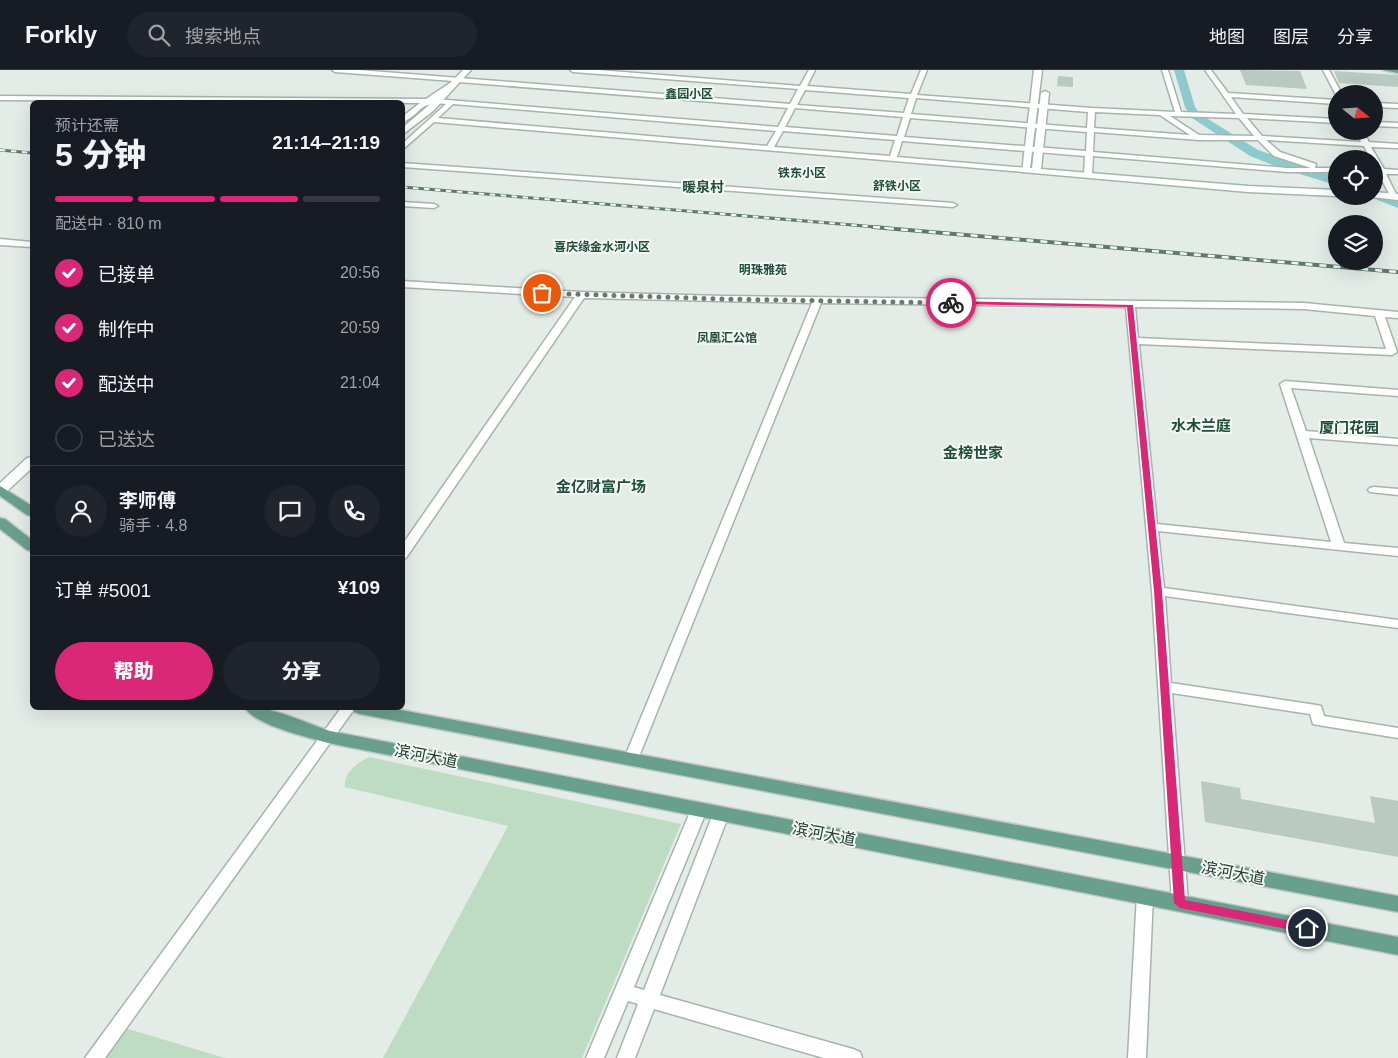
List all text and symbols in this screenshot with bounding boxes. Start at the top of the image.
search box [127,12,477,57]
text: Forkly [25,21,97,48]
icon: search [145,21,173,49]
text: 搜索地点 [185,26,261,47]
text: 地图 [1209,27,1245,47]
text: 图层 [1273,27,1309,47]
text: 分享 [1337,27,1373,47]
north arrow [1328,85,1382,140]
map controls [1328,85,1383,270]
district label: 鑫园小区 [665,87,713,101]
text: 预计还需 [55,117,119,134]
text: 21:14–21:19 [272,132,380,153]
text: 5 分钟 [55,137,146,173]
button: locate [1328,150,1383,205]
district label: 铁东小区 [778,166,826,180]
district label: 暖泉村 [682,179,724,195]
district label: 舒铁小区 [873,179,921,193]
text: 配送中 · 810 m [55,215,162,232]
button: layers [1328,215,1383,270]
district label: 喜庆缘金水河小区 [554,240,650,254]
icon: check [55,259,83,287]
district label: 明珠雅苑 [739,263,787,277]
text: 已接单 [98,264,155,285]
text: 20:56 [340,264,380,281]
pin [521,272,563,314]
courier [926,278,976,328]
icon: bag [528,279,556,307]
icon: bike [937,289,965,317]
icon: check [55,314,83,342]
text: 制作中 [98,319,155,340]
text: 20:59 [340,319,380,336]
district label: 凤凰汇公馆 [697,331,757,345]
icon: check [55,369,83,397]
text: 配送中 [98,374,155,395]
text: 21:04 [340,374,380,391]
district label: 水木兰庭 [1171,417,1231,434]
district label: 厦门花园 [1319,419,1379,436]
text: 已送达 [98,429,155,450]
district label: 金榜世家 [943,444,1003,461]
district label: 金亿财富广场 [556,478,646,495]
button: person [55,485,107,537]
button: chat [264,485,316,537]
button: phone [328,485,380,537]
text: 李师傅 [119,490,176,511]
text: 骑手 · 4.8 [119,517,187,534]
text: ¥109 [338,577,380,598]
text: 订单 #5001 [55,580,151,601]
button: 帮助 [55,642,213,700]
button: 分享 [223,642,380,700]
street label: 滨河大道 [393,742,459,770]
street label: 滨河大道 [791,820,857,848]
street label: 滨河大道 [1200,859,1266,887]
pin [1286,907,1328,949]
icon: home [1293,914,1321,942]

